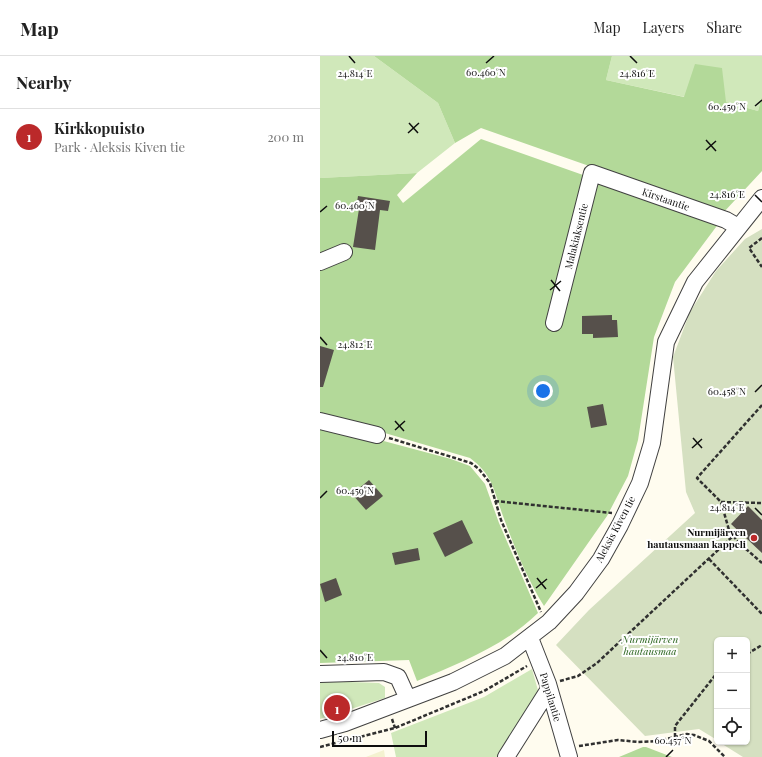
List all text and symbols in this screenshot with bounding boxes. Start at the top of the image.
text: Map [20,15,59,41]
text: Map [593,18,621,37]
text: Layers [643,18,684,37]
text: Share [706,18,742,37]
text: 60.460°N [466,65,506,79]
text: 24.814°E [337,66,373,80]
text: 24.816°E [619,66,655,80]
text: Nearby [16,71,71,93]
text: 60.459°N [708,99,746,113]
text: Kirkkopuisto [54,118,145,138]
text: 1 [27,128,31,145]
text: 200 m [267,128,304,145]
text: Park · Aleksis Kiven tie [54,138,185,155]
street label: Kirstaantie [640,184,692,214]
text: 24.816°E [709,187,745,201]
text: 60.460°N [335,198,375,212]
street label: Malakiaksentie [561,202,591,270]
text: 24.812°E [337,337,373,351]
your location [533,381,553,401]
text: 60.458°N [708,384,746,398]
text: 60.459°N [336,483,374,497]
street label: Aleksis Kiven tie [591,493,638,565]
text: 24.814°E [709,500,745,514]
place label: Nurmijärven hautausmaan kappeli [647,525,747,551]
marker: Nurmijärven hautausmaan kappeli [749,533,759,543]
park label: Nurmijärven hautausmaa [621,632,678,658]
map controls [714,637,750,745]
button: + [714,637,750,673]
text: 24.810°E [337,650,373,664]
street label: Pappilantie [537,671,565,723]
button: − [714,673,750,709]
pin: 1 [324,693,350,723]
button: locate [714,709,750,745]
scale bar [332,729,427,748]
text: 50 m [338,730,362,745]
text: 60.457°N [654,733,692,747]

